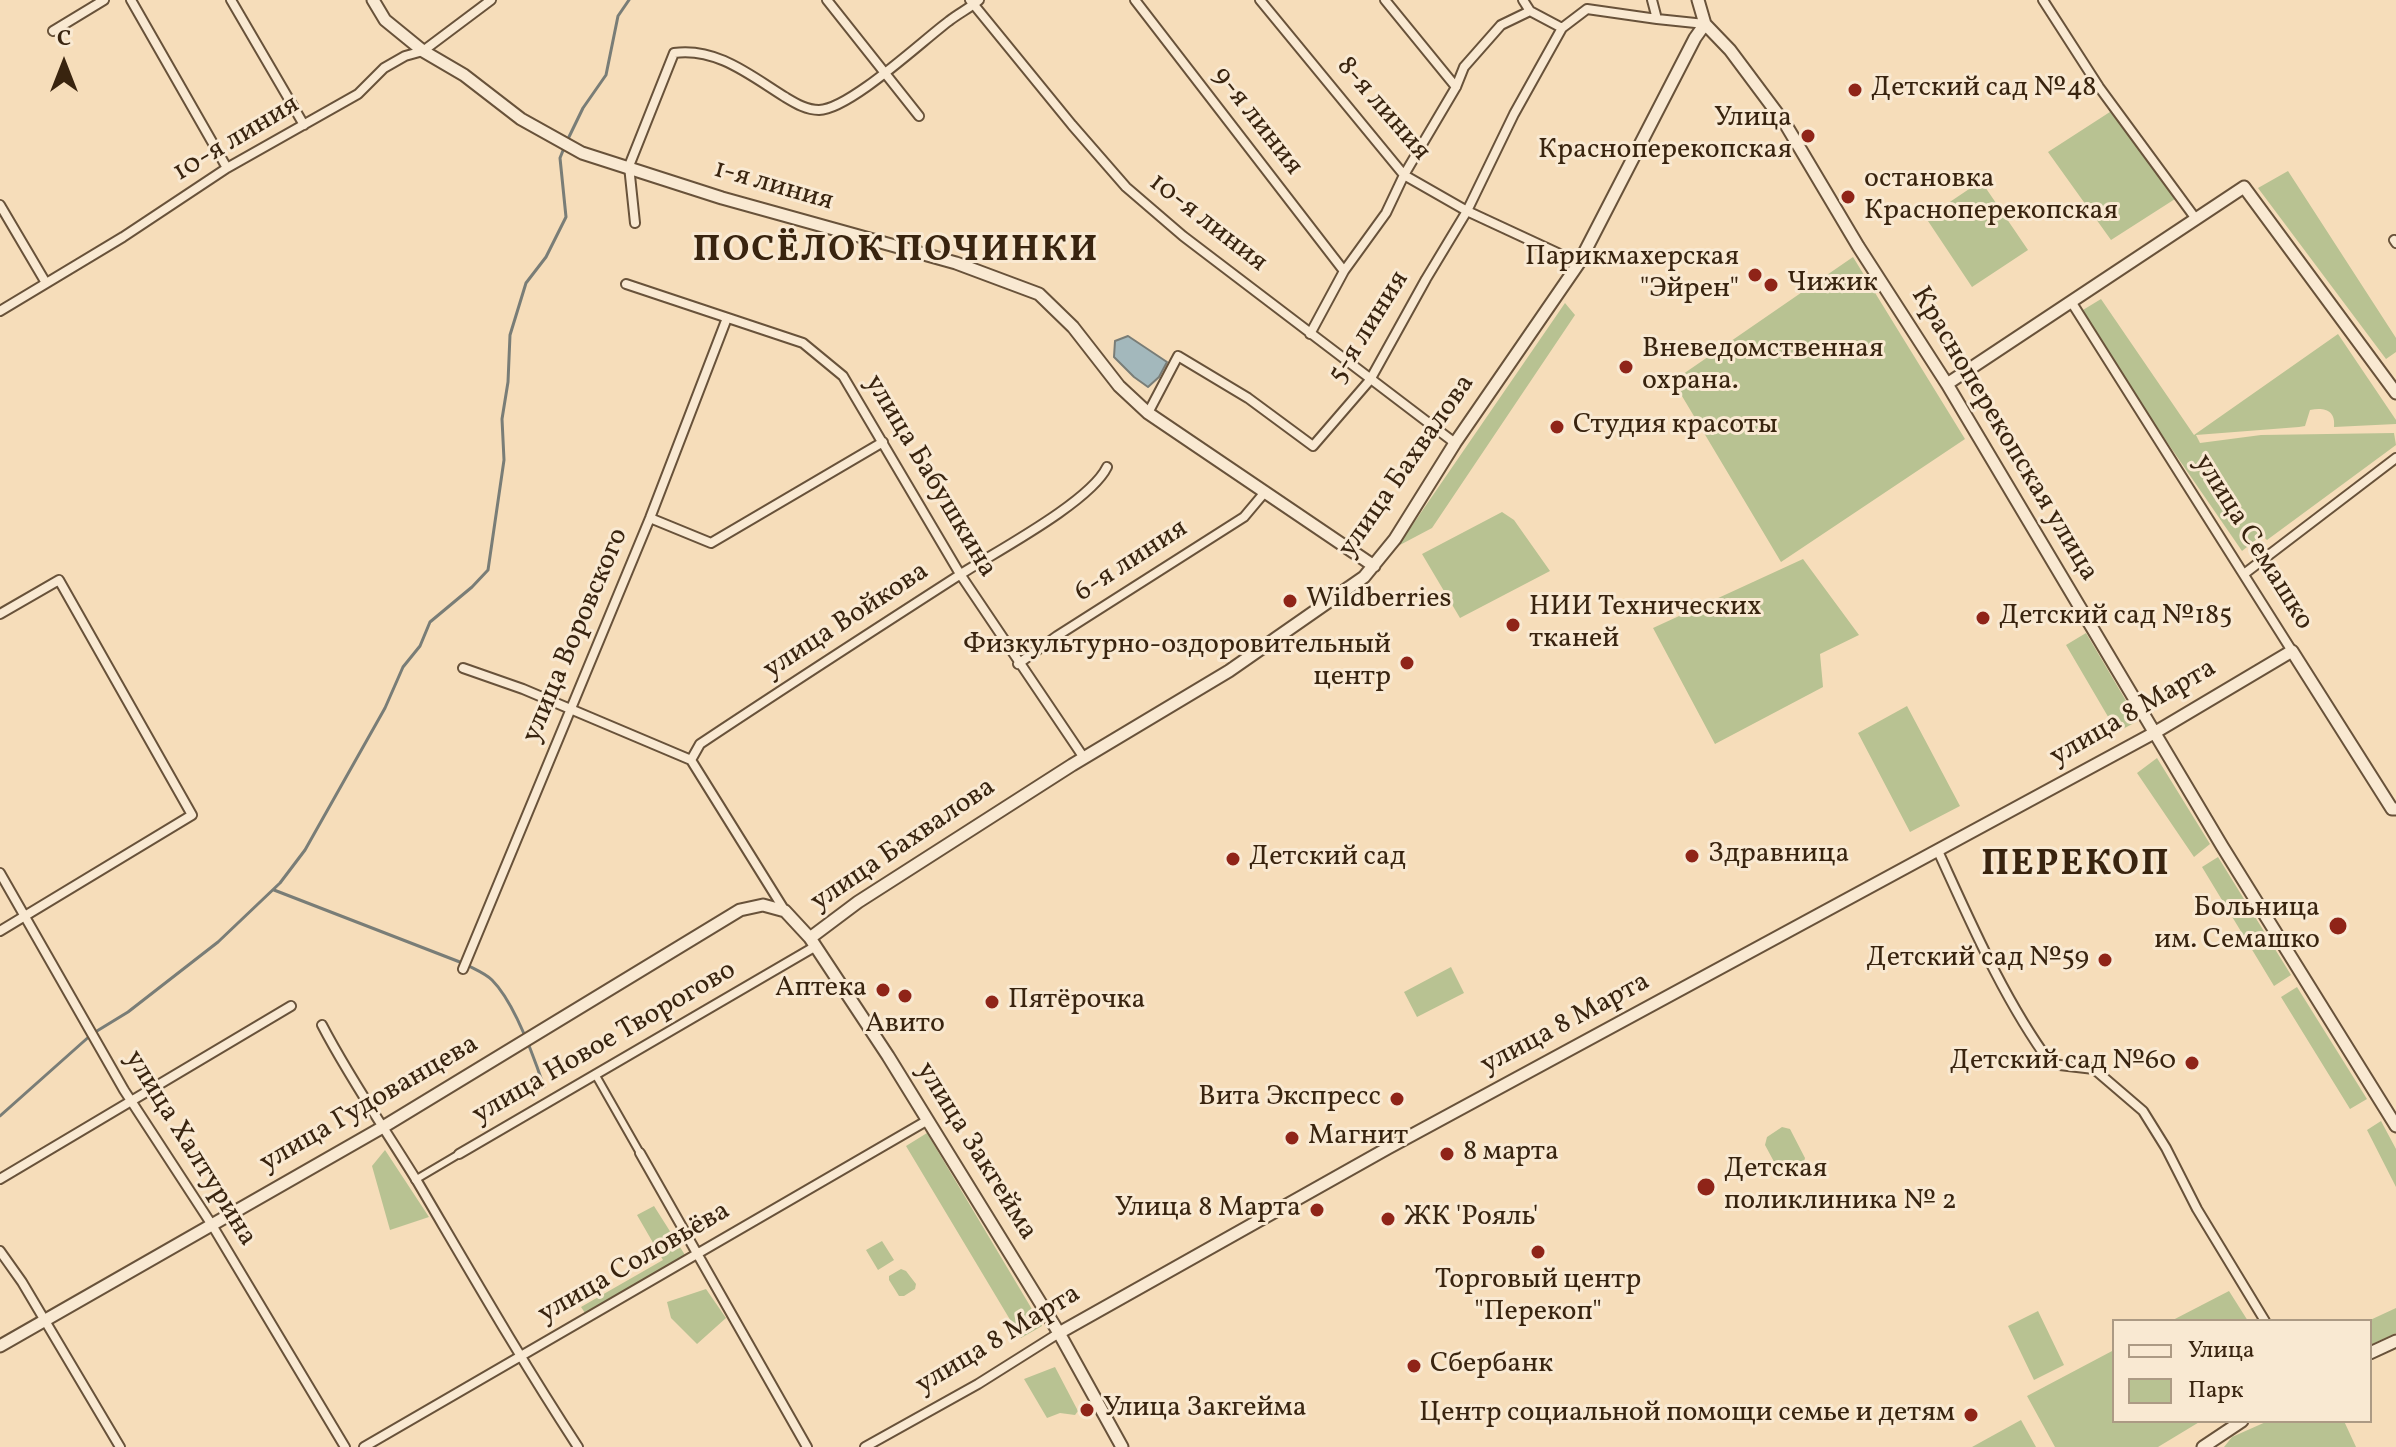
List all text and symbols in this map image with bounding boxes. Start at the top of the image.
north arrow [24,24,104,104]
text: С [57,24,71,55]
street label: 8-я линия [1328,51,1436,169]
street label: 9-я линия [1203,61,1309,183]
place label: Детский сад №48 [1871,73,2097,107]
marker: Детский сад №48 [1846,81,1864,99]
street label: 10-я линия [168,89,306,191]
place label: Улица Красноперекопская [1538,103,1792,169]
marker: Улица Красноперекопская [1799,127,1817,145]
street label: 1-я линия [709,154,837,220]
place label: остановка Красноперекопская [1864,164,2118,230]
street label: 10-я линия [1141,167,1273,281]
marker: остановка Красноперекопская [1839,188,1857,206]
district label: ПОСЁЛОК ПОЧИНКИ [693,231,1099,275]
place label: Парикмахерская "Эйрен" [1525,242,1739,308]
street label: 5-я линия [1322,265,1418,391]
marker: Парикмахерская "Эйрен" [1746,266,1764,284]
place label: Чижик [1787,268,1878,302]
marker: Чижик [1762,276,1780,294]
street label: Красноперекопская улица [1902,282,2104,588]
place label: Вневедомственная охрана. [1642,334,1884,400]
marker: Вневедомственная охрана. [1617,358,1635,376]
street label: улица Бабушкина [855,369,1003,585]
street label: улица Бахвалова [1332,369,1484,565]
place label: Студия красоты [1573,410,1778,444]
marker: Студия красоты [1548,418,1566,436]
street label: улица Семашко [2185,449,2319,637]
street label: 6-я линия [1069,513,1195,611]
street label: улица Воровского [517,524,637,748]
street label: улица Войкова [758,556,936,688]
place label: Wildberries [1306,584,1452,618]
marker: Wildberries [1281,592,1299,610]
place label: НИИ Технических тканей [1529,592,1762,658]
place label: Детский сад №185 [1999,601,2232,635]
marker: Детский сад №185 [1974,609,1992,627]
marker: НИИ Технических тканей [1504,616,1522,634]
place label: Физкультурно-оздоровительный центр [963,630,1391,696]
street label: улица 8 Марта [2045,653,2223,775]
marker: Физкультурно-оздоровительный центр [1398,654,1416,672]
street label: улица Бахвалова [805,772,1003,920]
place label: Здравница [1708,839,1849,873]
place label: Детский сад [1249,842,1406,876]
district label: ПЕРЕКОП [1981,845,2171,889]
marker: Здравница [1683,847,1701,865]
marker: Детский сад [1224,850,1242,868]
place label: Больница им. Семашко [2154,893,2320,959]
marker: Больница им. Семашко [2327,915,2349,937]
place label: Детский сад №59 [1866,943,2089,977]
marker: Детский сад №59 [2096,951,2114,969]
street label: улица Новое Творогово [467,955,743,1133]
street label: улица 8 Марта [1476,966,1656,1084]
place label: Аптека [775,973,867,1007]
marker: Аптека [874,981,892,999]
place label: Пятёрочка [1008,985,1145,1019]
marker: Авито [896,987,914,1005]
marker: Пятёрочка [983,993,1001,1011]
place label: Авито [865,1009,945,1043]
street label: улица Гудованцева [255,1029,485,1181]
street label: улица Халтурина [115,1045,263,1253]
place label: Детский сад №60 [1950,1046,2176,1080]
marker: Детский сад №60 [2183,1054,2201,1072]
street label: улица Закгейма [907,1057,1043,1247]
place label: Вита Экспресс [1198,1082,1381,1116]
marker: Вита Экспресс [1388,1090,1406,1108]
place label: Магнит [1308,1121,1408,1155]
marker: Магнит [1283,1129,1301,1147]
place label: 8 марта [1463,1137,1559,1171]
marker: 8 марта [1438,1145,1456,1163]
place label: Детская поликлиника № 2 [1724,1154,1957,1220]
marker: Детская поликлиника № 2 [1695,1176,1717,1198]
place label: Улица 8 Марта [1115,1193,1301,1227]
street label: улица Соловьёва [533,1195,737,1333]
marker: Улица 8 Марта [1308,1201,1326,1219]
place label: ЖК 'Рояль' [1404,1202,1538,1236]
marker: ЖК 'Рояль' [1379,1210,1397,1228]
marker: Торговый центр "Перекоп" [1529,1243,1547,1261]
place label: Торговый центр "Перекоп" [1435,1265,1641,1331]
street label: улица 8 Марта [910,1279,1088,1403]
legend [2112,1319,2372,1423]
text: Улица [2188,1334,2255,1368]
place label: Сбербанк [1430,1349,1553,1383]
marker: Сбербанк [1405,1357,1423,1375]
text: Парк [2188,1374,2244,1408]
place label: Улица Закгейма [1103,1393,1307,1427]
place label: Центр социальной помощи семье и детям [1419,1398,1955,1432]
marker: Улица Закгейма [1078,1401,1096,1419]
marker: Центр социальной помощи семье и детям [1962,1406,1980,1424]

